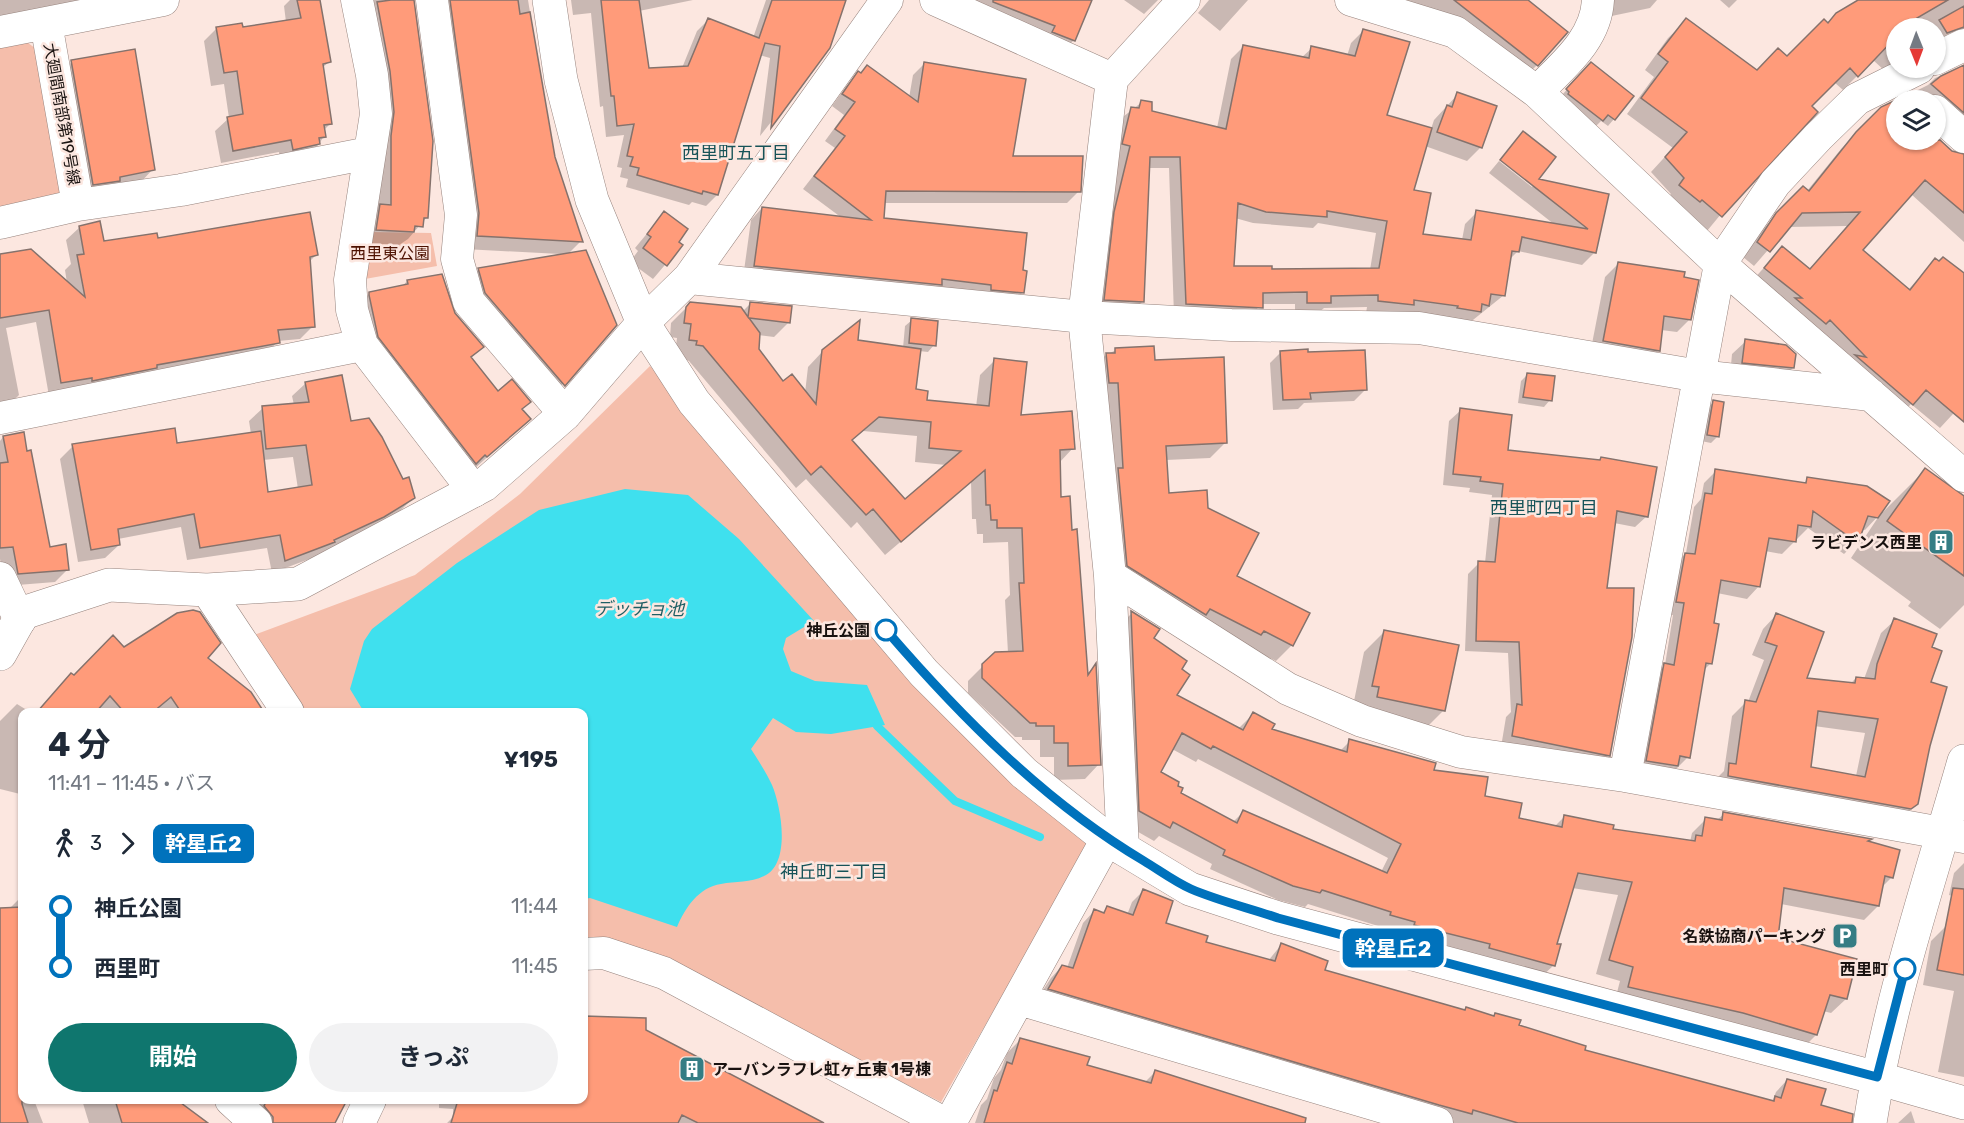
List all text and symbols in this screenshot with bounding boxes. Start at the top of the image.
north arrow [1886,18,1946,78]
map controls [1886,18,1946,150]
street label: 大廻間南部第19号線 [40,41,84,187]
button: layers [1886,90,1946,150]
district label: 西里町五丁目 [682,142,790,164]
park label: 西里東公園 [350,244,430,263]
district label: 西里町四丁目 [1490,497,1598,519]
building icon: ラビデンス西里 [1926,527,1956,557]
place label: ラビデンス西里 [1810,533,1922,552]
water label: デッチョ池 [594,598,686,620]
marker: 神丘公園 [875,619,897,641]
place label: 神丘公園 [806,621,870,640]
text: 4 分 [48,725,111,764]
text: ¥195 [504,746,558,773]
text: 11:41 – 11:45 · バス [48,771,215,795]
icon: walk [48,827,81,860]
icon: forward [111,827,144,860]
text: 3 [90,831,102,855]
text: 幹星丘2 [165,831,242,856]
district label: 神丘町三丁目 [780,861,888,883]
text: 11:44 [511,894,558,918]
text: 神丘公園 [94,895,182,922]
parking icon: 名鉄協商パーキング [1830,921,1860,951]
place label: 名鉄協商パーキング [1682,927,1826,946]
line badge: 幹星丘2 [1351,928,1435,968]
text: 幹星丘2 [1355,936,1431,961]
text: 11:45 [511,954,558,978]
text: 西里町 [94,955,160,982]
marker: 西里町 [1894,958,1916,980]
place label: 西里町 [1840,960,1888,979]
button: 開始 [48,1023,297,1092]
button: きっぷ [309,1023,558,1092]
building icon: アーバンラフレ虹ヶ丘東 1号棟 [677,1054,707,1084]
place label: アーバンラフレ虹ヶ丘東 1号棟 [712,1060,931,1079]

